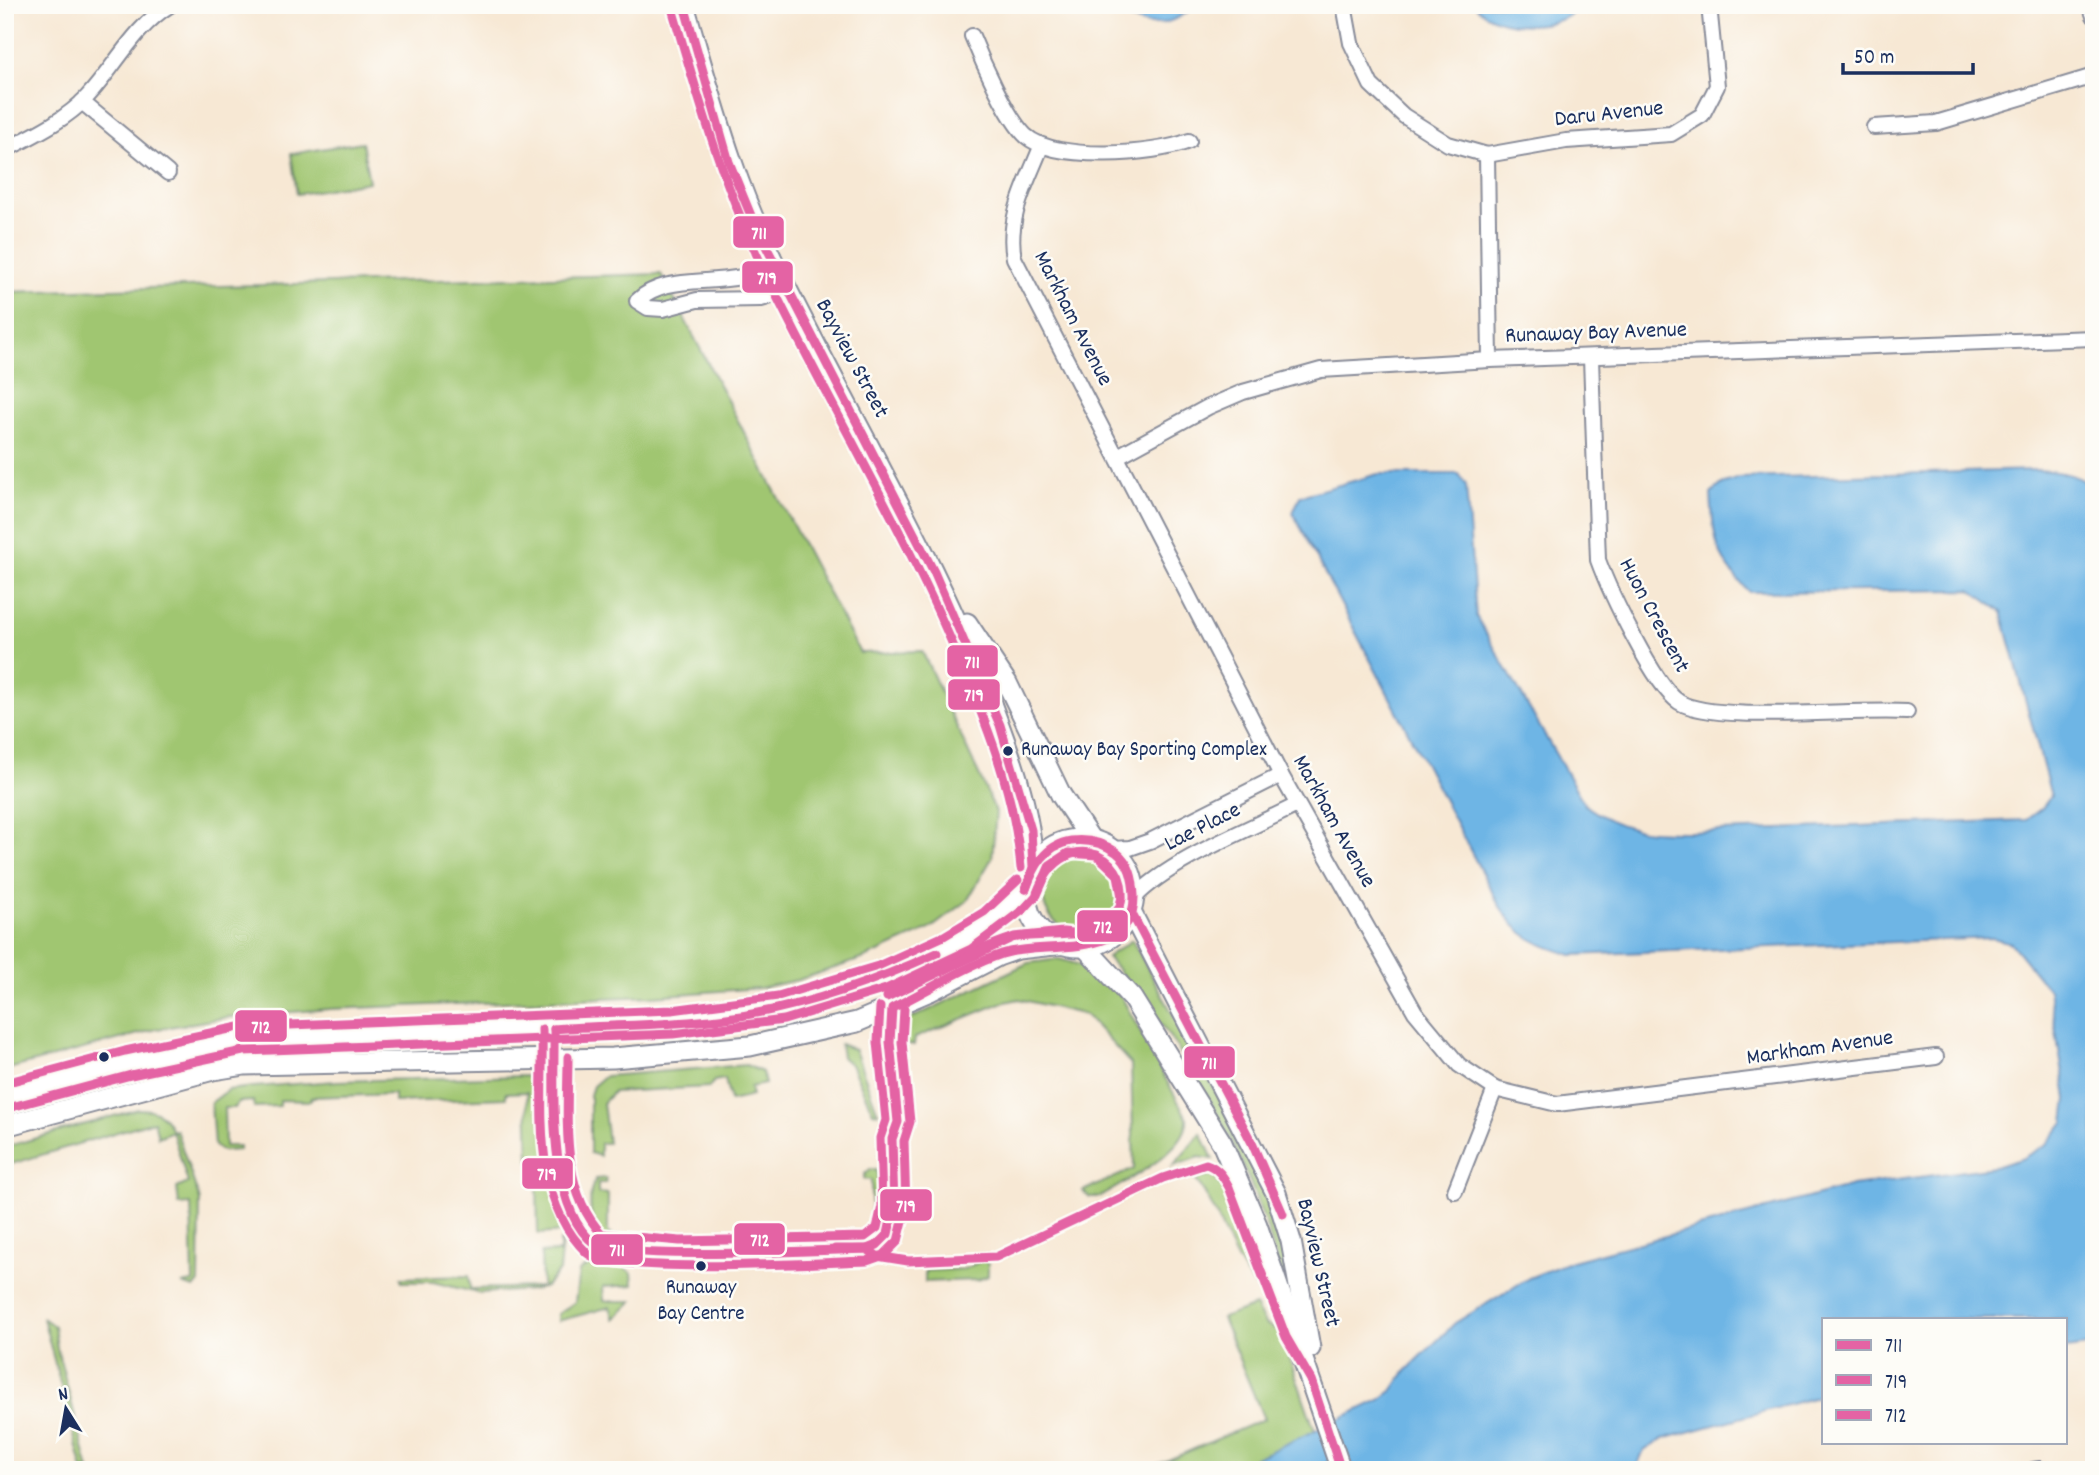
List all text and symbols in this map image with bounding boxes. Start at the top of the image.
scale bar [1843,32,1973,76]
text: 50 m [1854,44,1894,74]
street label: Daru Avenue [1553,93,1665,137]
line badge: 711 [732,215,785,249]
text: 711 [751,222,767,249]
street label: Markham Avenue [1024,246,1120,392]
line badge: 719 [741,260,794,294]
text: 719 [757,267,777,294]
street label: Bayview Street [806,293,896,425]
street label: Runaway Bay Avenue [1505,314,1687,354]
street label: Huon Crescent [1609,553,1697,679]
line badge: 711 [946,644,999,678]
text: 711 [964,651,980,678]
line badge: 719 [947,678,1001,711]
text: 719 [964,684,984,711]
place label: Runaway Bay Sporting Complex [1021,736,1267,766]
marker: Runaway Bay Sporting Complex [1001,744,1015,758]
street label: Markham Avenue [1283,749,1383,895]
street label: Lae Place [1159,795,1247,861]
line badge: 712 [1076,909,1129,943]
text: 712 [1093,916,1113,943]
line badge: 712 [234,1009,288,1043]
text: 712 [251,1016,271,1043]
street label: Markham Avenue [1745,1022,1895,1076]
line badge: 711 [1183,1045,1236,1079]
unlabelled marker [97,1050,111,1064]
text: 711 [1201,1052,1217,1079]
line badge: 719 [521,1157,574,1190]
text: 719 [537,1163,557,1190]
line badge: 719 [879,1188,933,1222]
text: 719 [896,1195,916,1222]
street label: Bayview Street [1286,1196,1348,1330]
line badge: 712 [733,1222,786,1256]
text: 712 [750,1229,770,1256]
line badge: 711 [590,1233,644,1266]
text: 711 [609,1239,625,1266]
marker: Runaway Bay Centre [694,1259,708,1273]
place label: Runaway Bay Centre [657,1274,745,1330]
legend [1822,1318,2068,1444]
text: 711 [1885,1333,1902,1363]
text: 719 [1885,1369,1907,1399]
north arrow [32,1374,102,1444]
text: N [56,1382,71,1410]
text: 712 [1885,1403,1907,1433]

